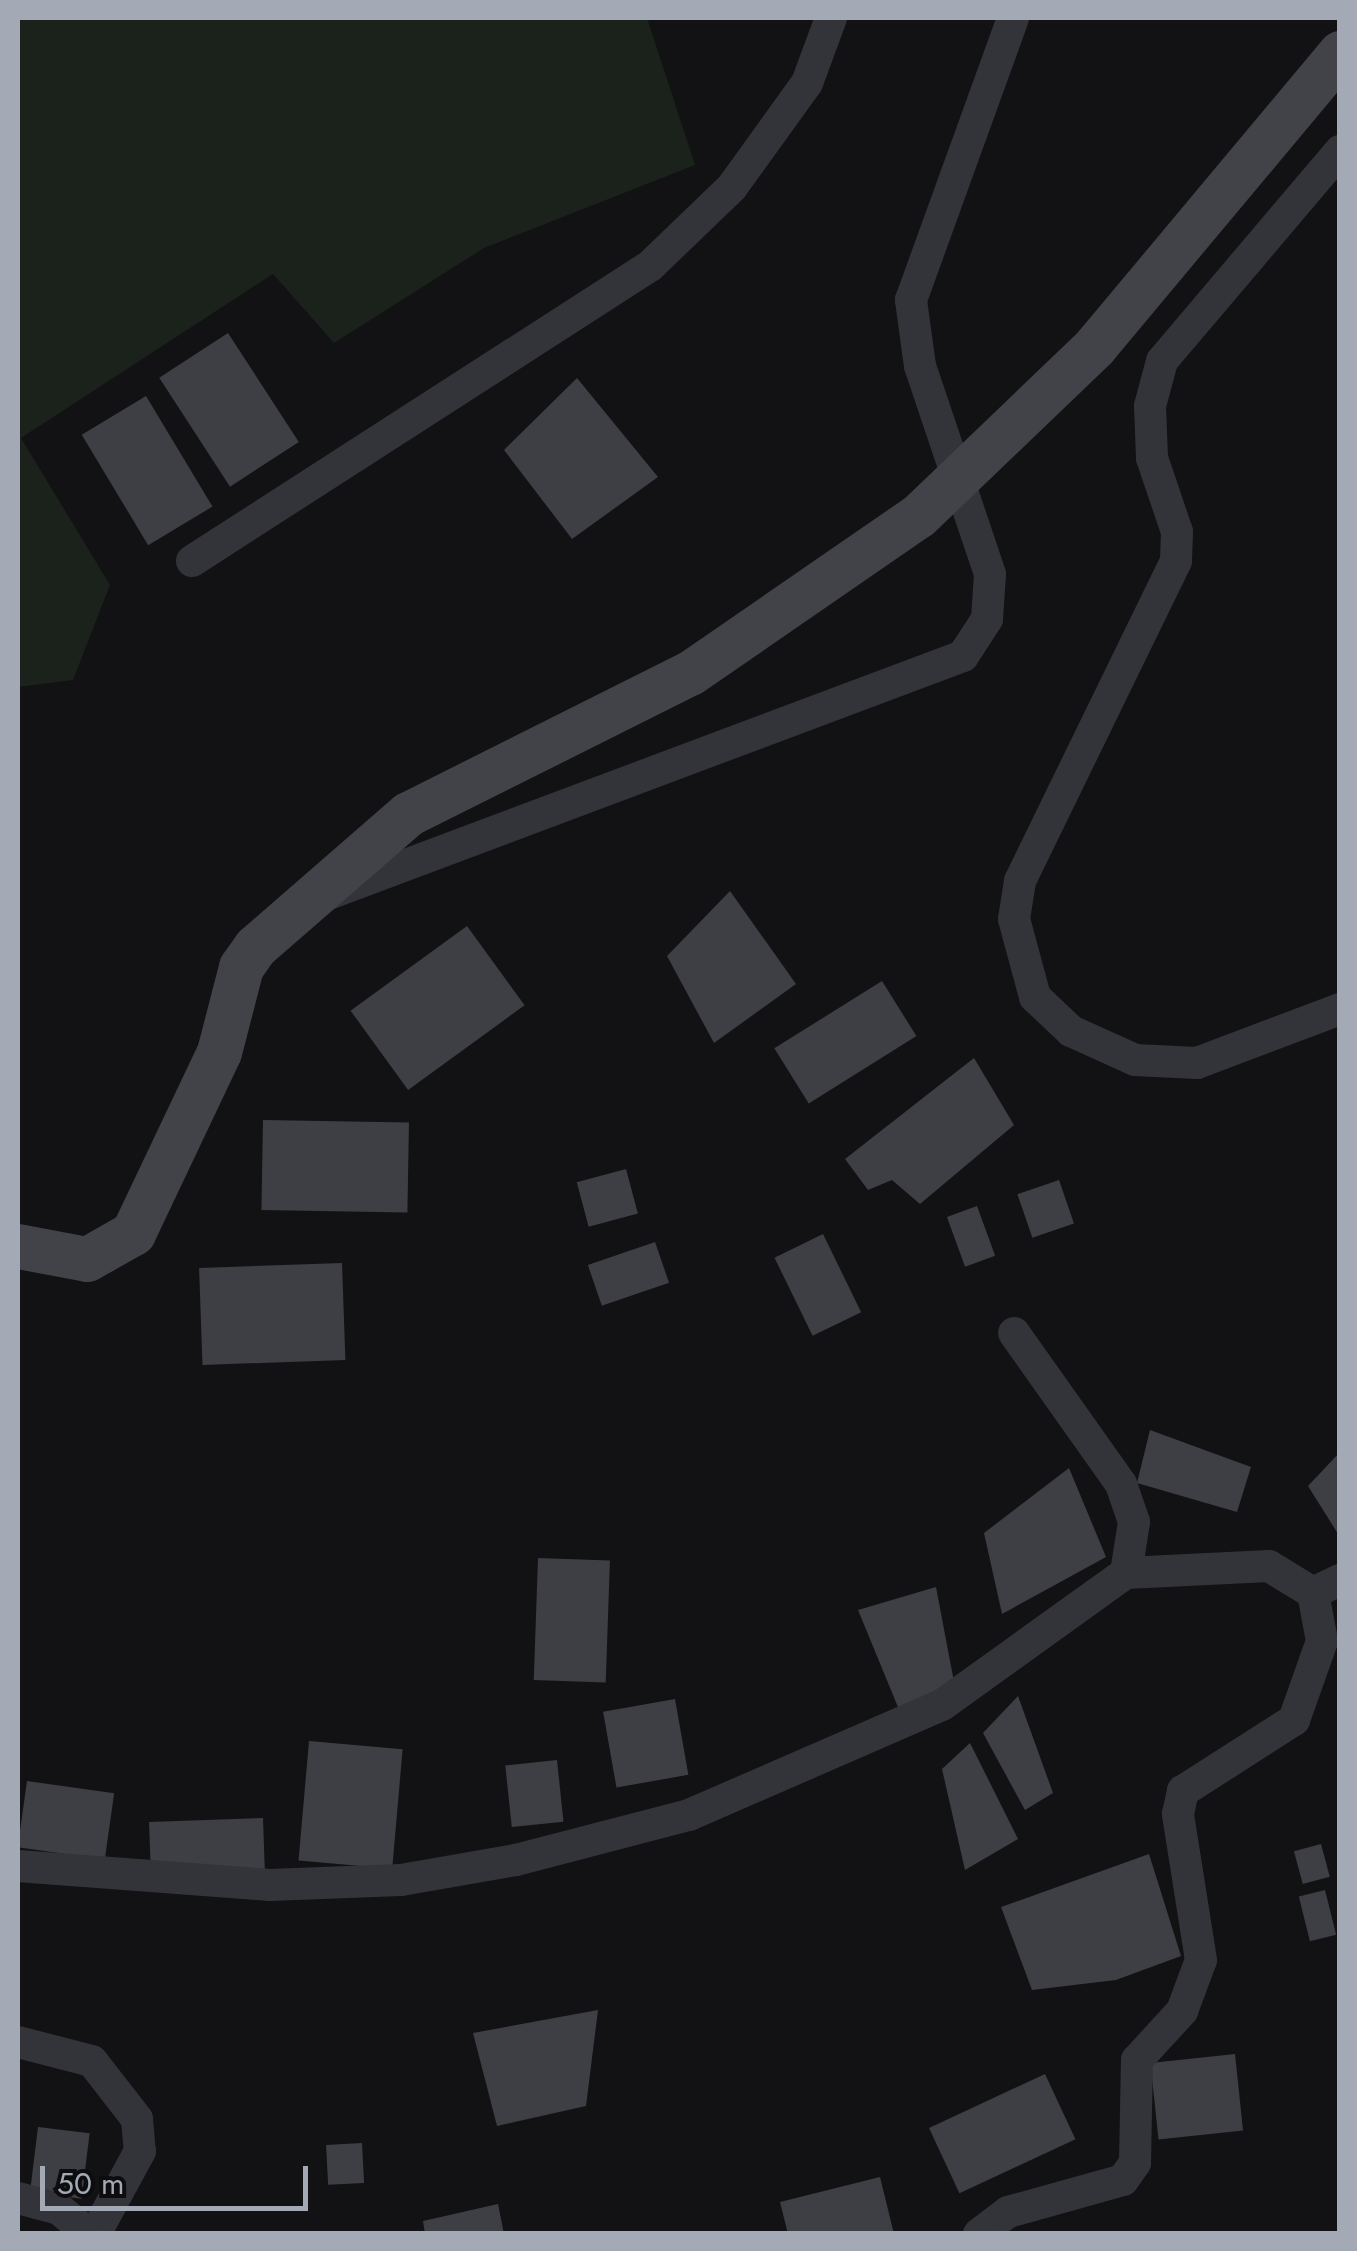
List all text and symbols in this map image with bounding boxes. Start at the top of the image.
scale bar [45,2146,312,2208]
text: 50 m [57,2162,124,2205]

